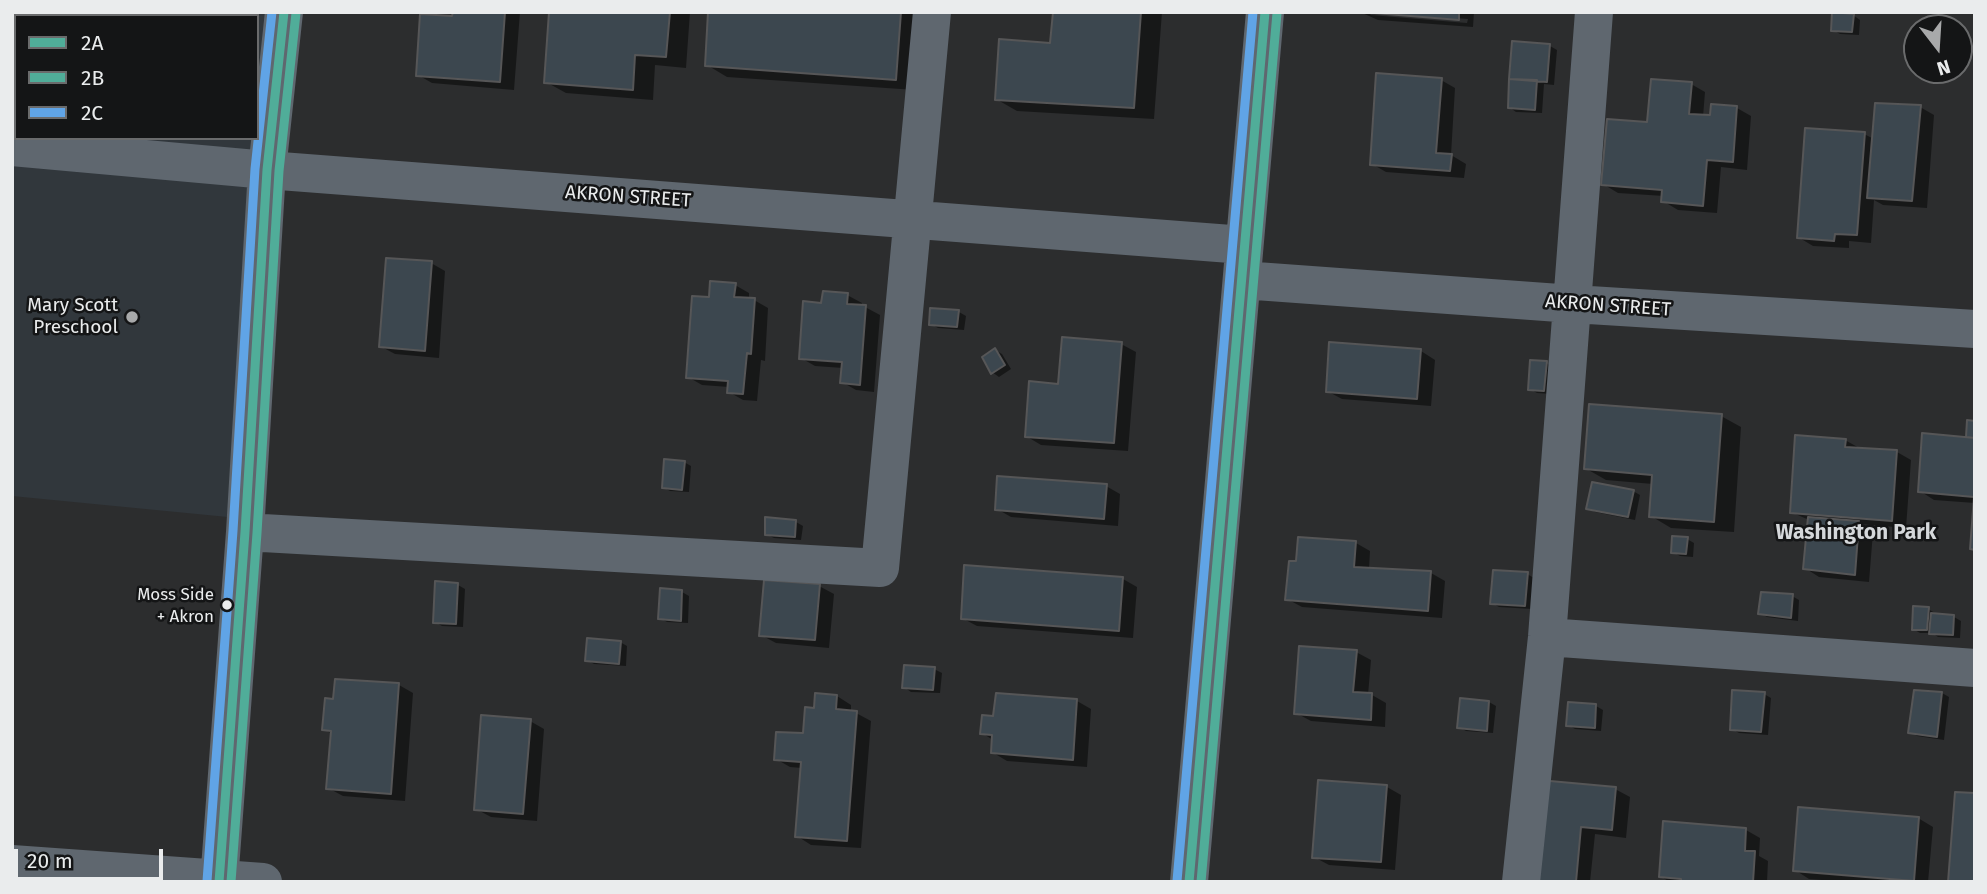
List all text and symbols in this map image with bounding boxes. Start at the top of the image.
legend [14,14,259,140]
north arrow [1903,14,1973,84]
text: 2A [81,30,103,56]
text: N [1934,55,1953,80]
text: 2B [81,65,104,91]
text: 2C [81,100,103,126]
street label: AKRON STREET [564,181,692,213]
street label: AKRON STREET [1544,290,1672,322]
place label: Mary Scott Preschool [27,295,118,339]
marker: Mary Scott Preschool [124,309,140,325]
district label: Washington Park [1776,520,1936,546]
place label: Moss Side + Akron [137,585,214,625]
marker: Moss Side + Akron [220,598,234,612]
scale bar [18,834,166,878]
text: 20 m [27,848,73,874]

